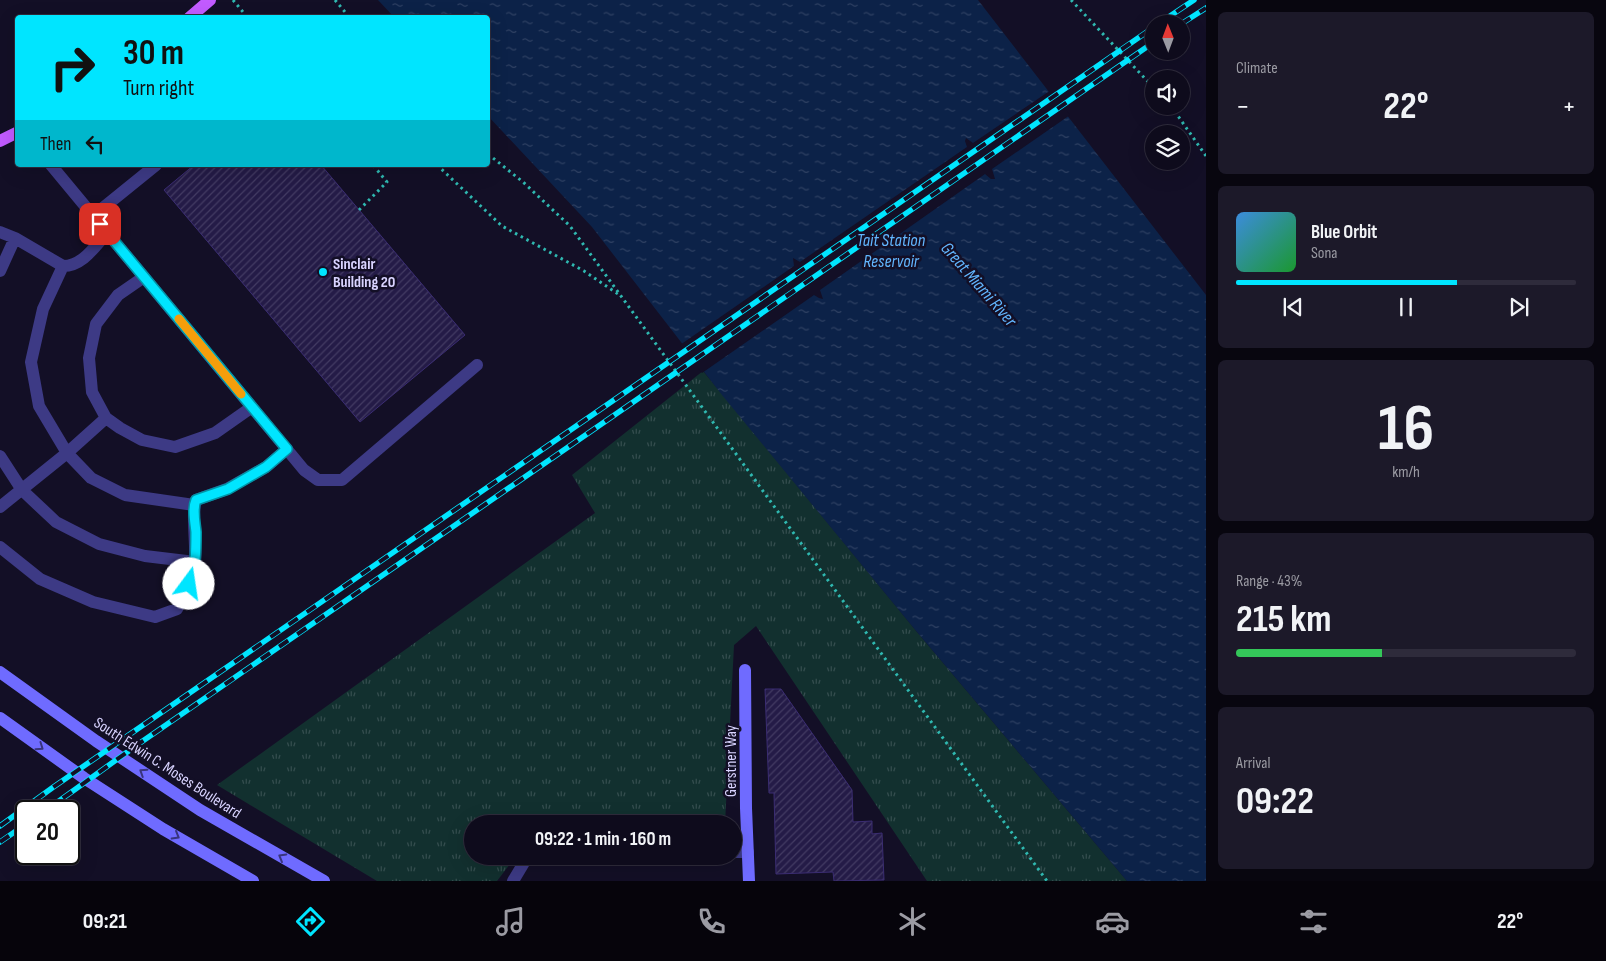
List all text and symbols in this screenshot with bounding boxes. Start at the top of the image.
north arrow [1145,15,1190,60]
map controls [1145,15,1190,170]
text: 30 m [123,32,184,75]
icon: right [40,35,105,100]
text: Climate [1236,59,1278,78]
button: sound [1145,70,1190,115]
text: Turn right [123,75,194,102]
text: 22° [1383,84,1429,129]
text: − [1236,90,1250,123]
text: + [1562,90,1576,123]
button: layers [1145,125,1190,170]
icon: left [81,130,109,158]
text: Then [40,133,71,156]
pin [79,203,121,245]
icon: arrive [86,210,114,238]
text: Blue Orbit [1311,221,1377,244]
water label: Tait Station Reservoir [857,230,926,272]
water label: Great Miami River [936,238,1022,331]
text: Sona [1311,244,1338,263]
place label: Sinclair Building 20 [333,255,395,292]
marker: Sinclair Building 20 [317,266,329,278]
icon: previous [1279,293,1307,321]
icon: pause [1392,293,1420,321]
icon: next [1505,293,1533,321]
text: 16 [1378,391,1434,469]
text: km/h [1392,463,1420,482]
position arrow [162,557,214,609]
text: Range · 43% [1236,572,1302,591]
text: 215 km [1236,597,1332,642]
street label: South Edwin C. Moses Boulevard [90,714,244,823]
street label: Gerstner Way [722,725,741,797]
one-way arrow [34,741,44,750]
text: Arrival [1236,754,1270,773]
one-way arrow [139,769,149,778]
text: 09:22 [1236,779,1314,824]
speed limit sign: 20 [15,800,80,865]
text: 09:22 · 1 min · 160 m [535,828,671,851]
one-way arrow [170,829,179,839]
one-way arrow [278,853,287,863]
icon: directions [293,904,328,939]
icon: music [493,904,528,939]
icon: phone [694,904,729,939]
icon: climate [895,904,930,939]
icon: car [1095,904,1130,939]
icon: filters [1296,904,1331,939]
text: 09:21 [83,908,127,935]
text: 22° [1497,908,1523,935]

